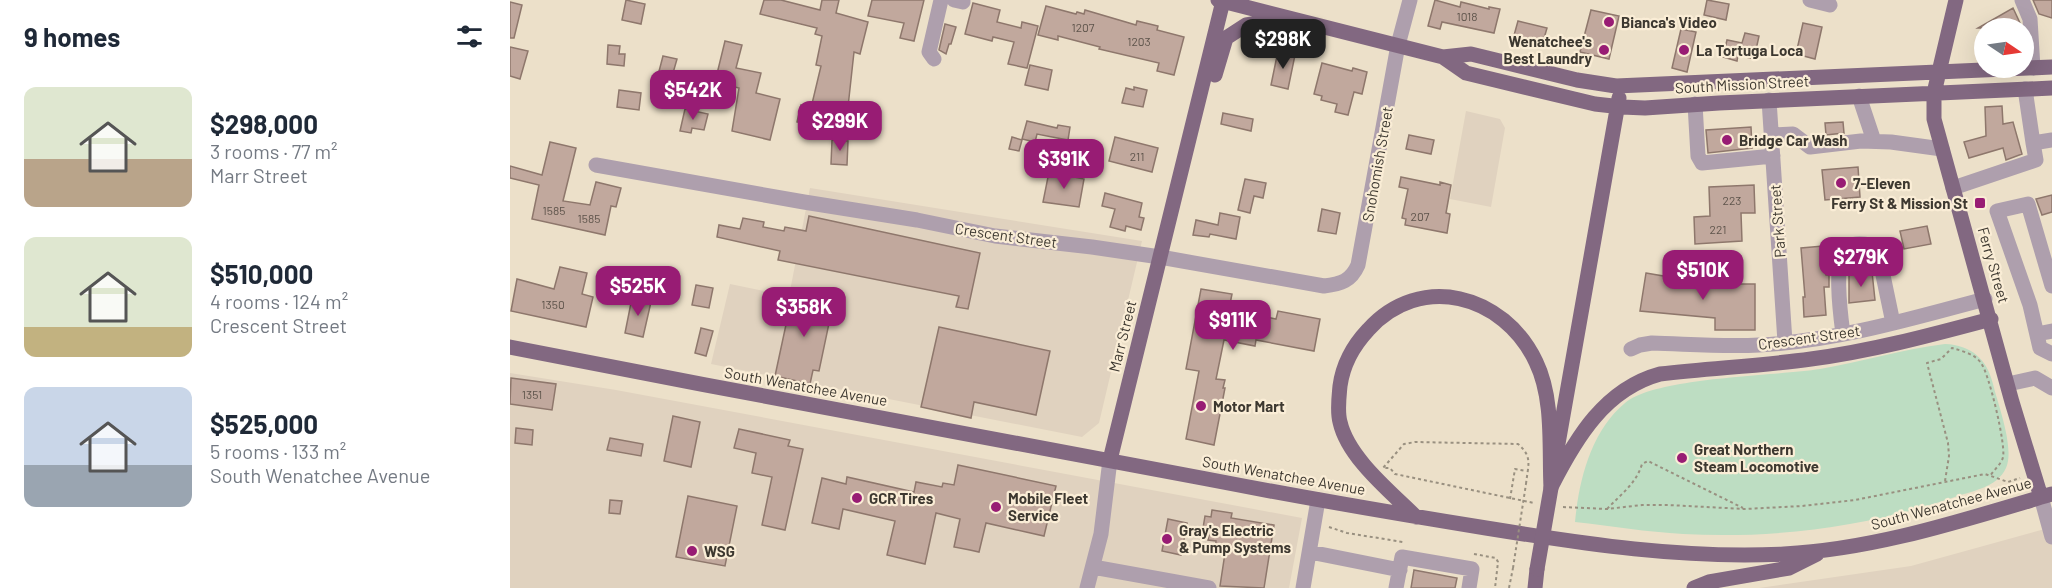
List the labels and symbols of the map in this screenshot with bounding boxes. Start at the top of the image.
house number: 1018 [1456,9,1478,23]
place label: Bianca's Video [1621,13,1717,31]
marker: Bianca's Video [1602,15,1616,29]
north arrow [1974,18,2034,78]
pin: $298K [1241,19,1325,70]
house number: 1207 [1071,20,1095,34]
place label: Wenatchee's Best Laundry [1504,32,1592,67]
house number: 1203 [1127,34,1151,48]
place label: La Tortuga Loca [1696,41,1803,59]
marker: Wenatchee's Best Laundry [1597,43,1611,57]
marker: La Tortuga Loca [1677,43,1691,57]
pin: $542K [651,70,735,121]
street label: South Mission Street [1674,71,1810,97]
pin: $299K [798,101,882,152]
street label: Snohomish Street [1358,105,1396,223]
place label: Bridge Car Wash [1739,131,1848,149]
marker: Bridge Car Wash [1720,133,1734,147]
pin: $391K [1022,139,1106,190]
house number: 211 [1130,149,1144,163]
place label: 7-Eleven [1853,174,1910,192]
marker: 7-Eleven [1834,176,1848,190]
street label: Park Street [1765,184,1789,258]
house number: 223 [1723,193,1741,207]
place label: Ferry St & Mission St [1831,194,1968,212]
marker: Ferry St & Mission St [1973,196,1987,210]
house number: 1585 [543,203,565,217]
house number: 207 [1411,209,1430,223]
house number: 1585 [578,211,600,225]
street label: Crescent Street [954,219,1058,251]
house number: 221 [1710,222,1726,236]
street label: Ferry Street [1975,225,2013,305]
pin: $279K [1819,237,1903,288]
pin: $510K [1661,250,1745,301]
pin: $525K [596,266,680,317]
pin: $358K [762,287,846,338]
house number: 1350 [541,297,565,311]
street label: Marr Street [1104,298,1140,374]
pin: $911K [1191,300,1275,351]
street label: Crescent Street [1757,321,1861,353]
street label: South Wenatchee Avenue [723,363,889,409]
house number: 1351 [522,387,542,401]
place label: Motor Mart [1213,397,1285,415]
marker: Motor Mart [1194,399,1208,413]
place label: Great Northern Steam Locomotive [1694,440,1819,475]
marker: Great Northern Steam Locomotive [1675,451,1689,465]
street label: South Wenatchee Avenue [1201,452,1367,498]
street label: South Wenatchee Avenue [1869,473,2033,533]
place label: GCR Tires [869,489,934,507]
place label: Mobile Fleet Service [1008,489,1089,524]
marker: GCR Tires [850,491,864,505]
marker: Mobile Fleet Service [989,500,1003,514]
place label: Gray's Electric & Pump Systems [1179,521,1292,556]
marker: Gray's Electric & Pump Systems [1160,532,1174,546]
place label: WSG [704,542,735,560]
marker: WSG [685,544,699,558]

